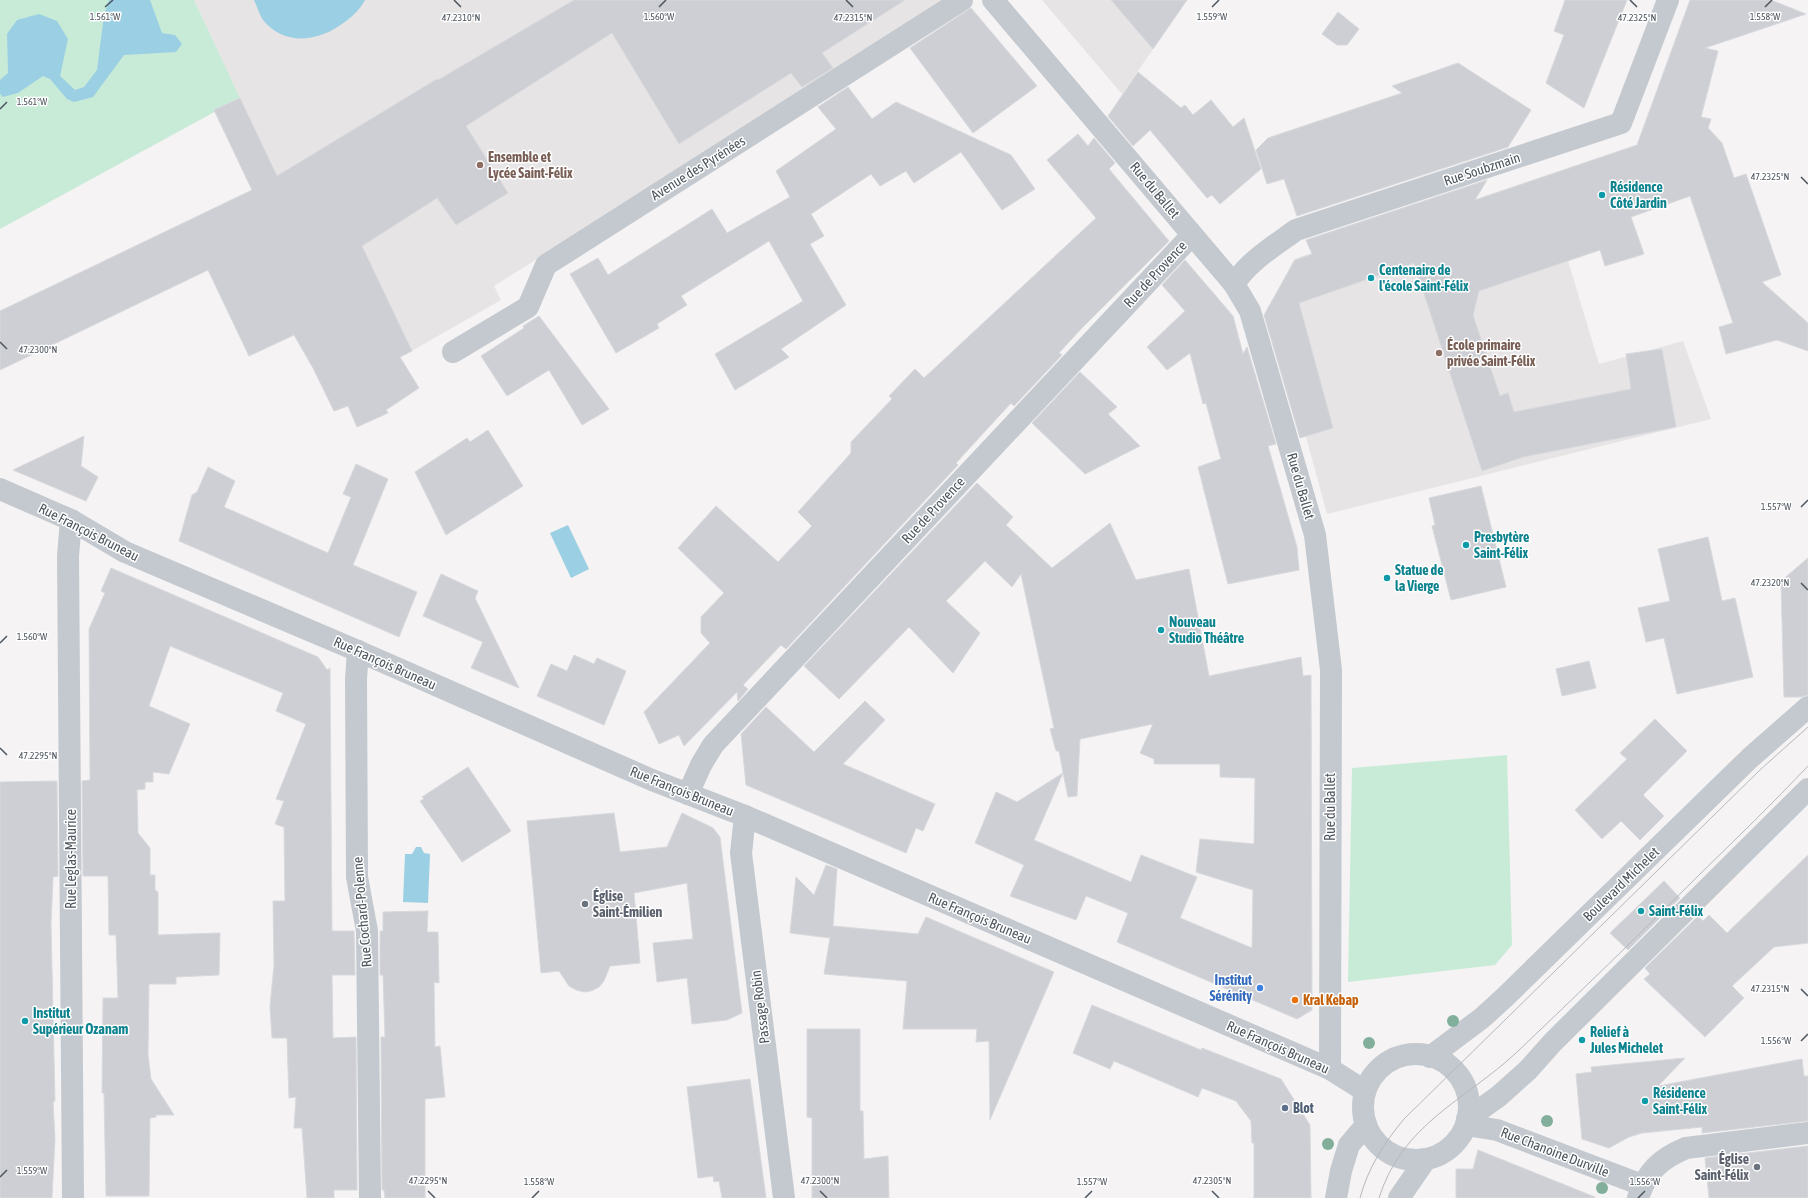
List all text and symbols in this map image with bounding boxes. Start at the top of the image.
text: 1.561°W [90,11,121,22]
text: 1.560°W [644,11,675,22]
text: 1.559°W [1197,11,1228,22]
text: 1.558°W [1750,11,1781,22]
text: 47.2310°N [442,12,480,23]
text: 47.2315°N [834,12,872,23]
text: 47.2325°N [1618,12,1656,23]
text: 1.561°W [17,96,48,107]
street label: Avenue des Pyrénées [648,133,748,203]
place label: Ensemble et Lycée Saint-Félix [488,149,573,181]
street label: Rue Soubzmain [1442,149,1522,189]
street label: Rue du Ballet [1127,159,1183,221]
marker: Ensemble et Lycée Saint-Félix [475,160,485,170]
text: 47.2325°N [1751,171,1789,182]
place label: Résidence Côté Jardin [1610,179,1667,211]
marker: Résidence Côté Jardin [1597,190,1607,200]
street label: Rue de Provence [1120,238,1190,310]
place label: Centenaire de l'école Saint-Félix [1379,262,1469,294]
marker: Centenaire de l'école Saint-Félix [1366,273,1376,283]
place label: École primaire privée Saint-Félix [1447,337,1536,369]
text: 47.2300°N [19,344,57,355]
marker: École primaire privée Saint-Félix [1434,348,1444,358]
street label: Rue du Ballet [1284,451,1318,521]
street label: Rue de Provence [898,474,968,546]
street label: Rue François Bruneau [36,500,142,564]
text: 1.557°W [1761,501,1792,512]
place label: Presbytère Saint-Félix [1474,529,1529,561]
marker: Presbytère Saint-Félix [1461,540,1471,550]
place label: Statue de la Vierge [1395,562,1443,594]
marker: Statue de la Vierge [1382,573,1392,583]
text: 47.2320°N [1751,577,1789,588]
place label: Nouveau Studio Théâtre [1169,614,1244,646]
marker: Nouveau Studio Théâtre [1156,625,1166,635]
text: 1.560°W [17,631,48,642]
street label: Rue François Bruneau [331,633,439,693]
text: 47.2295°N [19,750,57,761]
street label: Rue François Bruneau [628,763,736,819]
street label: Rue du Ballet [1322,773,1338,841]
street label: Rue Leglas-Maurice [63,809,79,909]
street label: Boulevard Michelet [1580,844,1662,924]
street label: Rue Cochard-Polenne [349,856,375,968]
place label: Église Saint-Émilien [593,888,662,920]
street label: Rue François Bruneau [926,889,1034,947]
marker: Église Saint-Émilien [580,899,590,909]
place label: Saint-Félix [1649,903,1704,919]
marker: Saint-Félix [1636,906,1646,916]
street label: Passage Robin [748,969,772,1045]
place label: Institut Sérénity [1209,972,1252,1004]
marker: Institut Sérénity [1255,983,1265,993]
text: 47.2315°N [1751,983,1789,994]
place label: Kral Kebap [1303,992,1359,1008]
marker: Kral Kebap [1290,995,1300,1005]
place label: Institut Supérieur Ozanam [33,1005,128,1037]
marker: Institut Supérieur Ozanam [20,1016,30,1026]
street label: Rue François Bruneau [1224,1017,1332,1077]
place label: Relief à Jules Michelet [1589,1024,1663,1056]
marker: Relief à Jules Michelet [1577,1035,1587,1045]
text: 1.556°W [1761,1035,1792,1046]
place label: Résidence Saint-Félix [1653,1085,1708,1117]
marker: Résidence Saint-Félix [1640,1096,1650,1106]
place label: Blot [1293,1100,1314,1116]
marker: Blot [1280,1103,1290,1113]
street label: Rue Chanoine Durville [1499,1124,1611,1180]
place label: Église Saint-Félix [1695,1151,1749,1183]
marker: Église Saint-Félix [1752,1162,1762,1172]
text: 1.559°W [17,1165,48,1176]
text: 47.2295°N [409,1175,447,1186]
text: 47.2300°N [801,1175,839,1186]
text: 47.2305°N [1193,1175,1231,1186]
text: 1.558°W [524,1176,555,1187]
text: 1.557°W [1077,1176,1108,1187]
text: 1.556°W [1630,1176,1661,1187]

